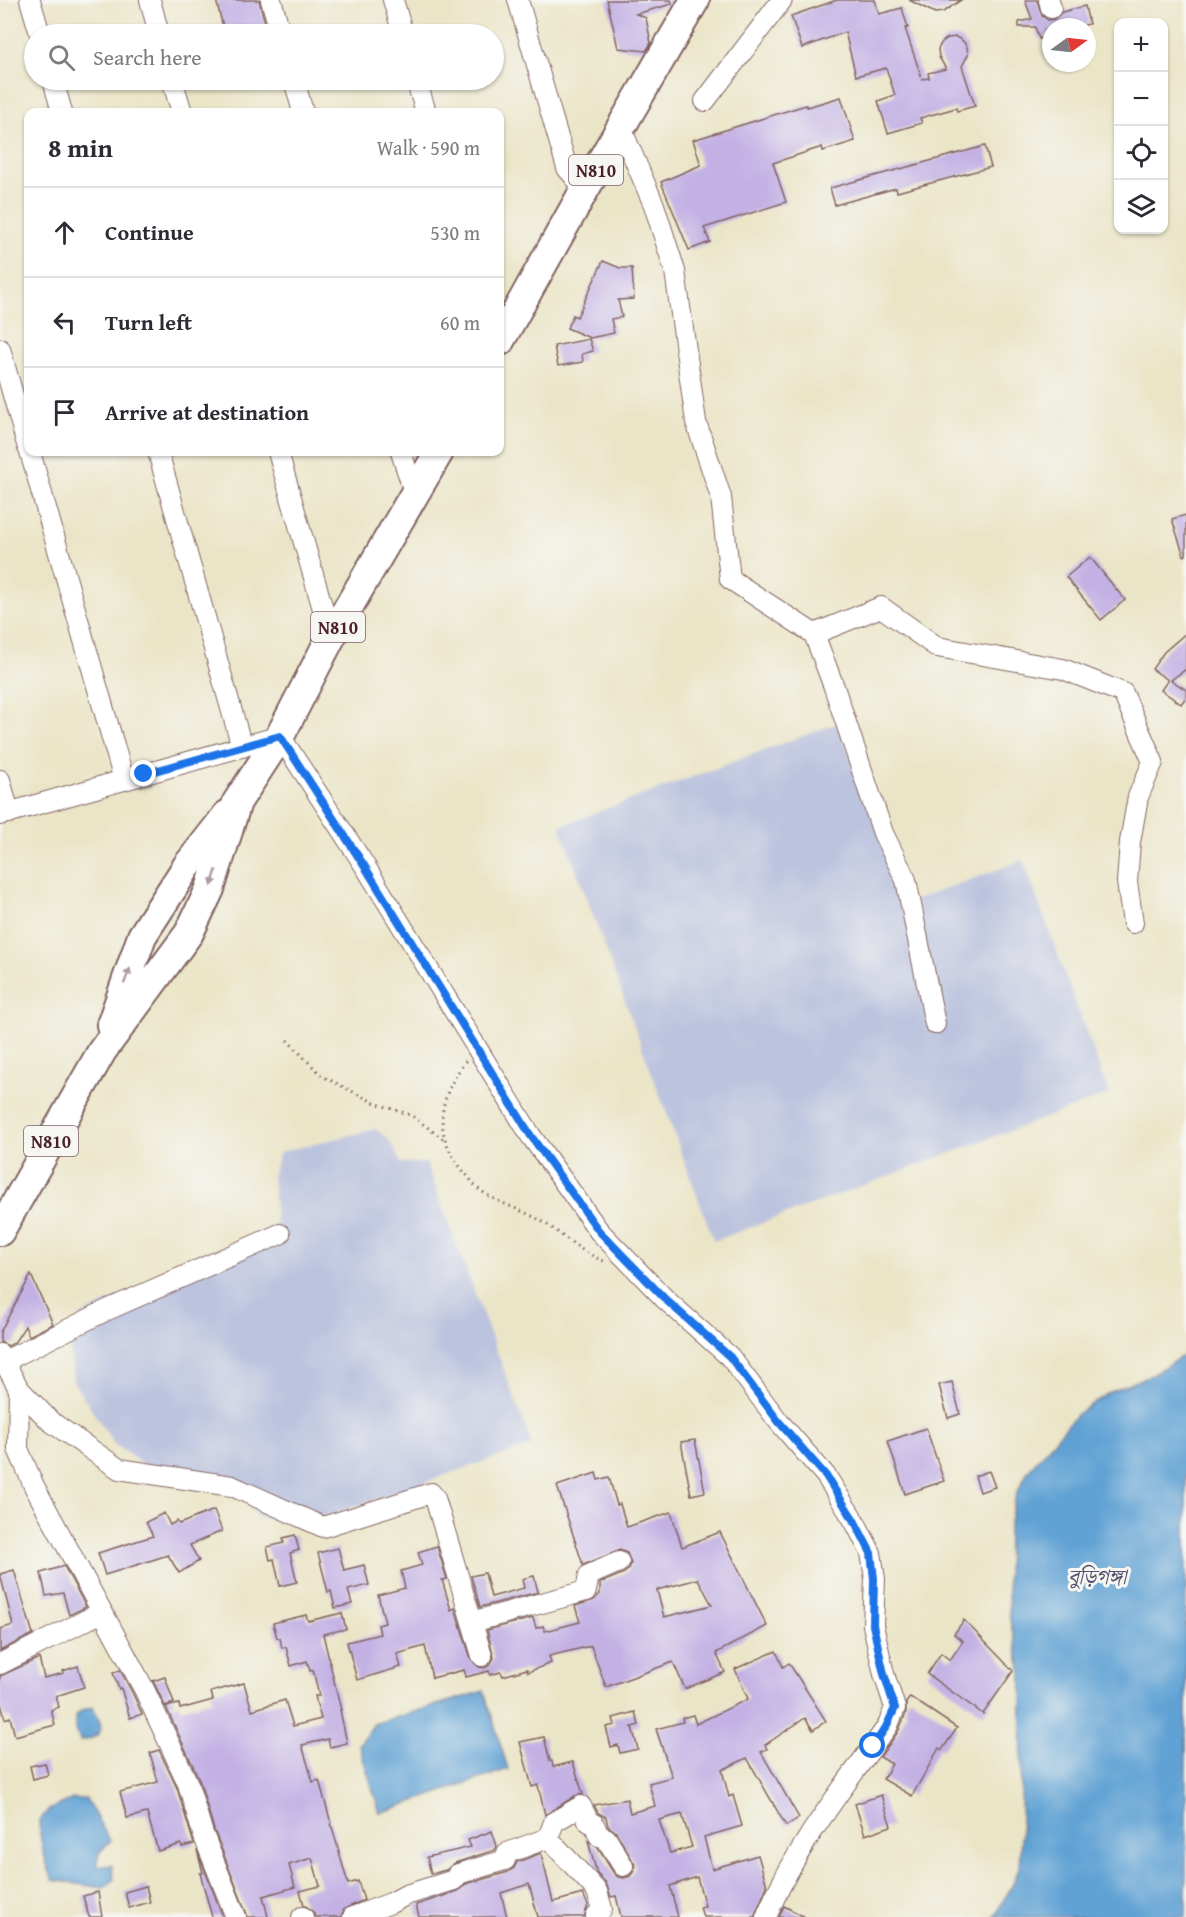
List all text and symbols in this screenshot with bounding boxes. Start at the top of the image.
north arrow [1042,18,1096,72]
map controls [1114,18,1168,234]
button: + [1114,18,1168,72]
search box [24,24,504,90]
icon: search [45,41,78,74]
text: Search here [93,41,202,73]
button: − [1114,72,1168,126]
button: locate [1114,126,1168,180]
text: 8 min [48,128,113,167]
text: Walk · 590 m [377,133,480,162]
road number: N810 [569,155,623,185]
button: layers [1114,180,1168,234]
icon: ahead [48,216,81,249]
text: Continue [105,216,194,248]
text: 530 m [430,218,480,247]
icon: left [48,306,81,339]
text: Turn left [105,306,192,338]
text: 60 m [440,308,480,337]
icon: arrive [48,396,81,429]
text: Arrive at destination [105,396,309,428]
road number: N810 [311,612,365,642]
route end [130,760,156,786]
one-way arrow [209,869,218,887]
one-way arrow [123,967,133,985]
road number: N810 [24,1126,78,1156]
water label: বুড়িগঙ্গা [1068,1561,1129,1592]
route start [859,1732,885,1758]

